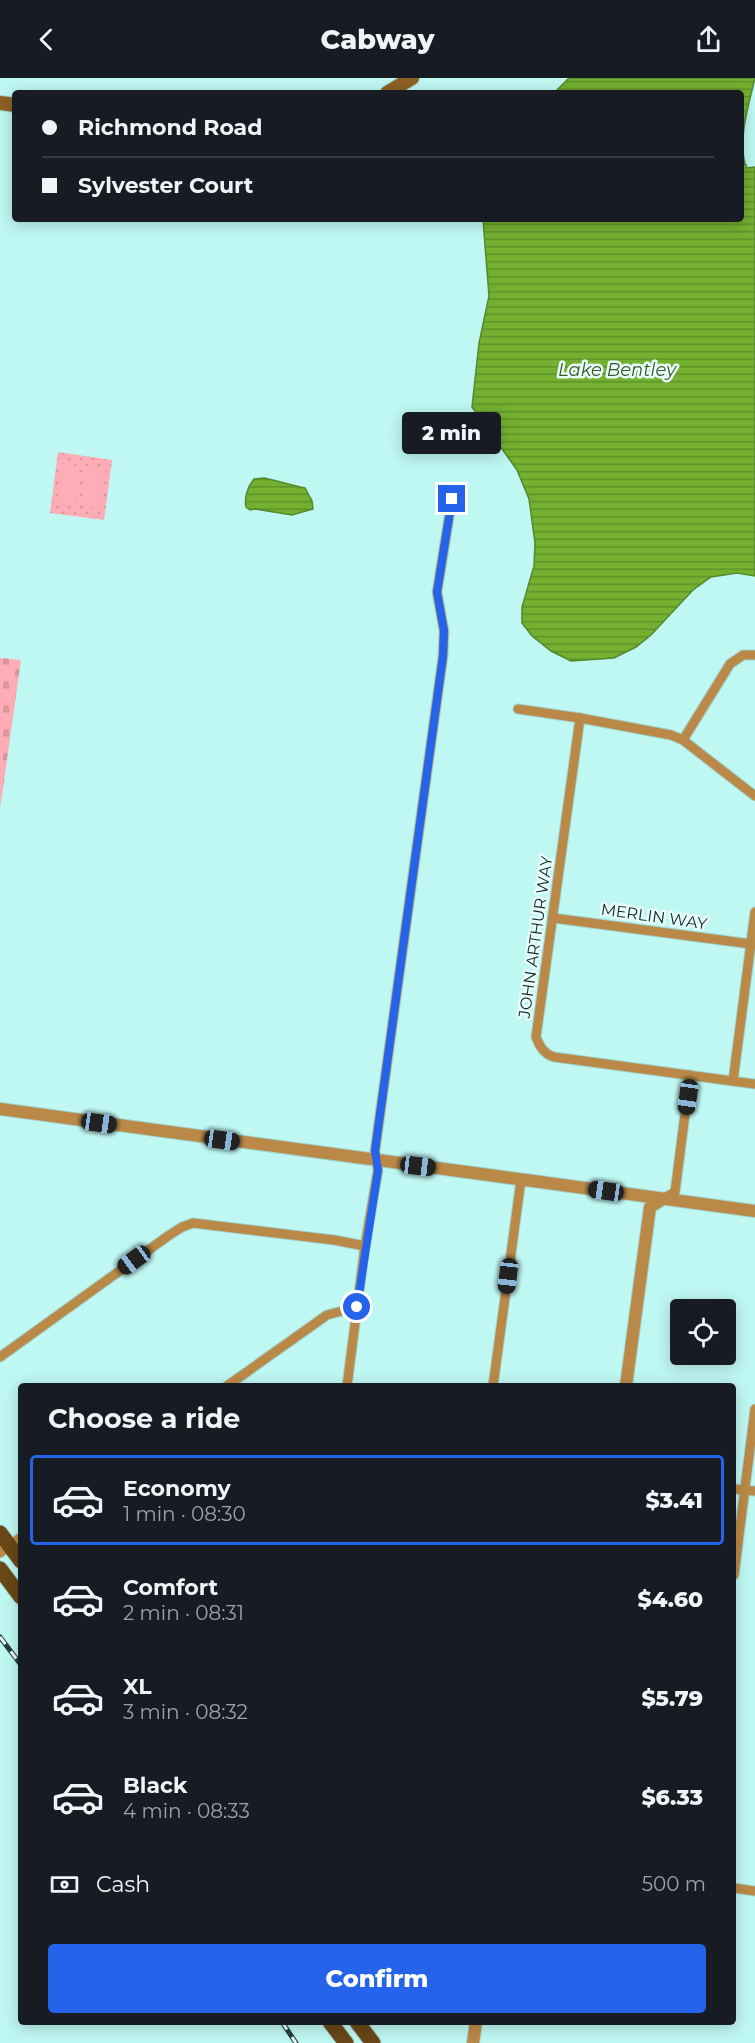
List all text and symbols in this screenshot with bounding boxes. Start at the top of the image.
icon: back [30,23,63,56]
text: Cabway [321,23,434,56]
icon: share [692,23,725,56]
text: Richmond Road [78,114,263,141]
text: Sylvester Court [78,172,253,199]
water label: Lake Bentley [558,359,677,381]
callout: 2 min [402,412,502,454]
text: 2 min [422,421,481,445]
route end [438,485,465,512]
street label: JOHN ARTHUR WAY [515,854,556,1020]
street label: MERLIN WAY [600,900,709,933]
car [677,1078,699,1116]
car [80,1112,118,1134]
car [203,1129,241,1151]
car [399,1155,437,1177]
car [587,1180,625,1202]
car [114,1242,154,1278]
car [497,1257,519,1295]
route start [343,1293,370,1320]
map controls [670,1299,736,1365]
button: locate [670,1299,736,1365]
text: Choose a ride [48,1402,240,1435]
icon: car [51,1473,105,1527]
text: Economy [123,1475,231,1502]
text: $3.41 [645,1487,703,1514]
text: 1 min · 08:30 [123,1502,246,1526]
icon: car [51,1572,105,1626]
text: Comfort [123,1574,218,1601]
text: $4.60 [637,1586,703,1613]
text: 2 min · 08:31 [123,1601,244,1625]
icon: car [51,1671,105,1725]
text: XL [123,1673,152,1700]
text: $5.79 [641,1685,703,1712]
text: 3 min · 08:32 [123,1700,248,1724]
icon: car [51,1770,105,1824]
text: Black [123,1772,187,1799]
text: $6.33 [641,1784,703,1811]
text: 4 min · 08:33 [123,1799,250,1823]
icon: cash [48,1868,81,1901]
text: Cash [96,1871,150,1898]
text: 500 m [642,1872,706,1896]
button: Confirm [48,1944,706,2013]

